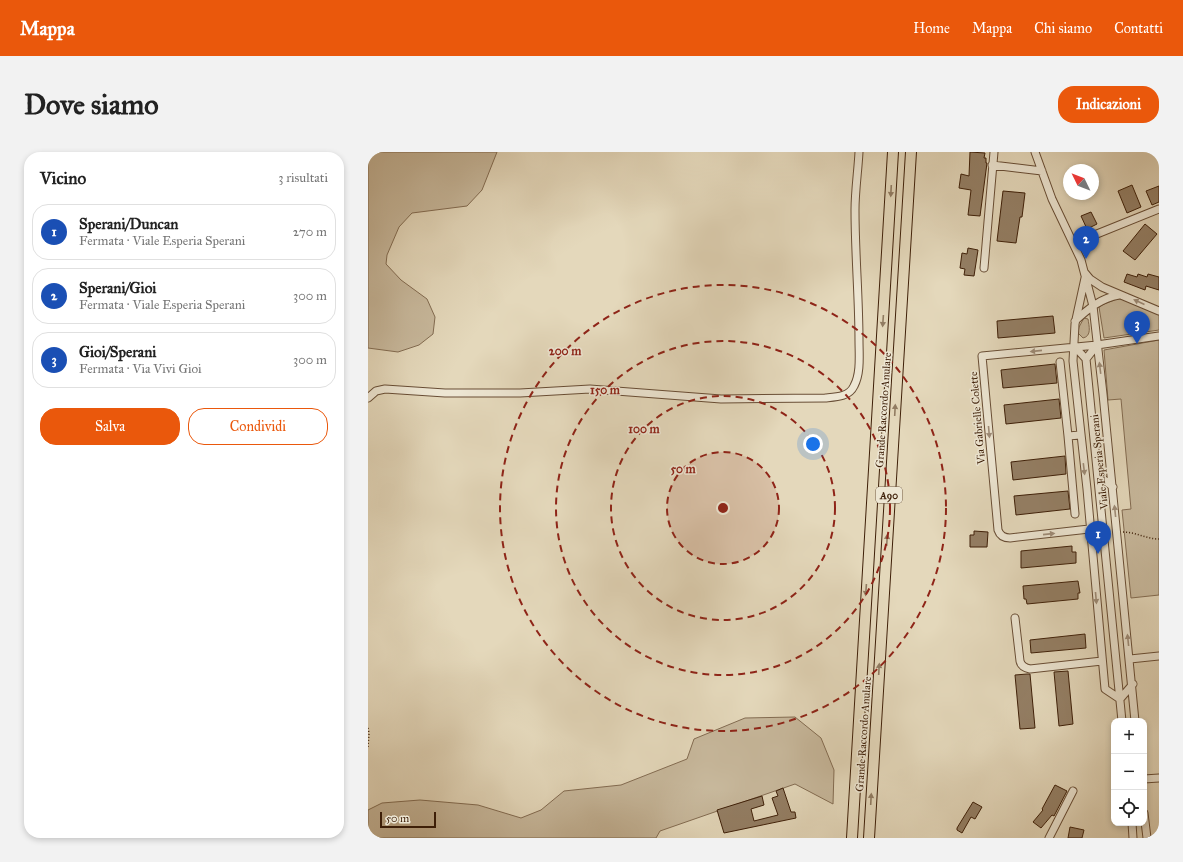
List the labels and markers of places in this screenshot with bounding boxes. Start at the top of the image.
pin: 2 [1073,226,1099,259]
pin: 3 [1124,311,1150,344]
centre of rings [716,501,730,515]
pin: 1 [1085,521,1111,554]

